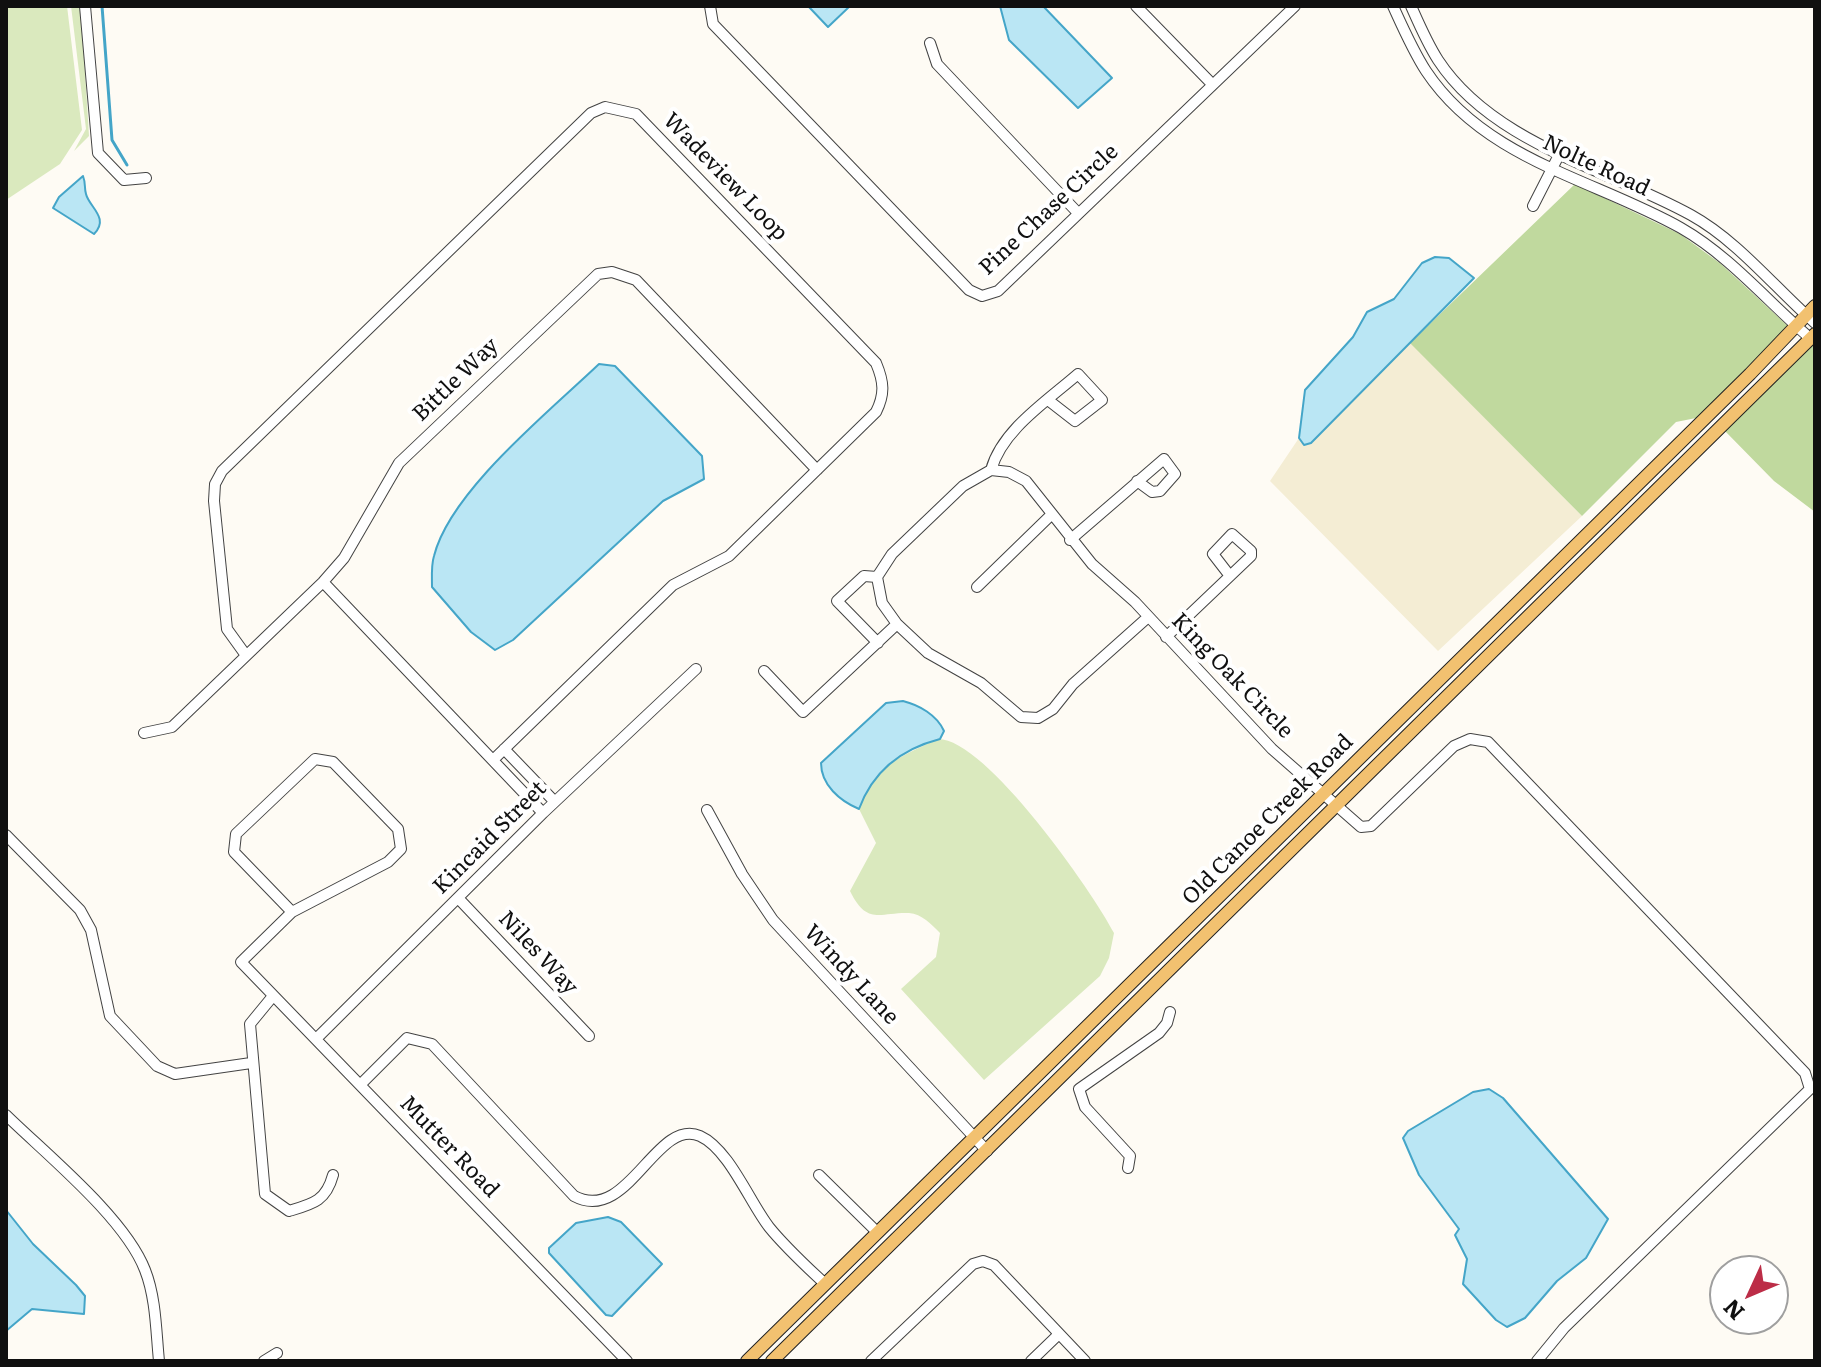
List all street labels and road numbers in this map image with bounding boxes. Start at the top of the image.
street label: Wadeview Loop [657,107,793,247]
street label: Nolte Road [1538,130,1654,202]
street label: Pine Chase Circle [974,139,1124,281]
street label: Bittle Way [408,333,504,427]
street label: King Oak Circle [1166,608,1298,744]
street label: Old Canoe Creek Road [1177,729,1359,911]
street label: Kincaid Street [428,776,552,900]
street label: Niles Way [493,906,583,1000]
street label: Windy Lane [798,920,904,1030]
street label: Mutter Road [394,1091,504,1203]

